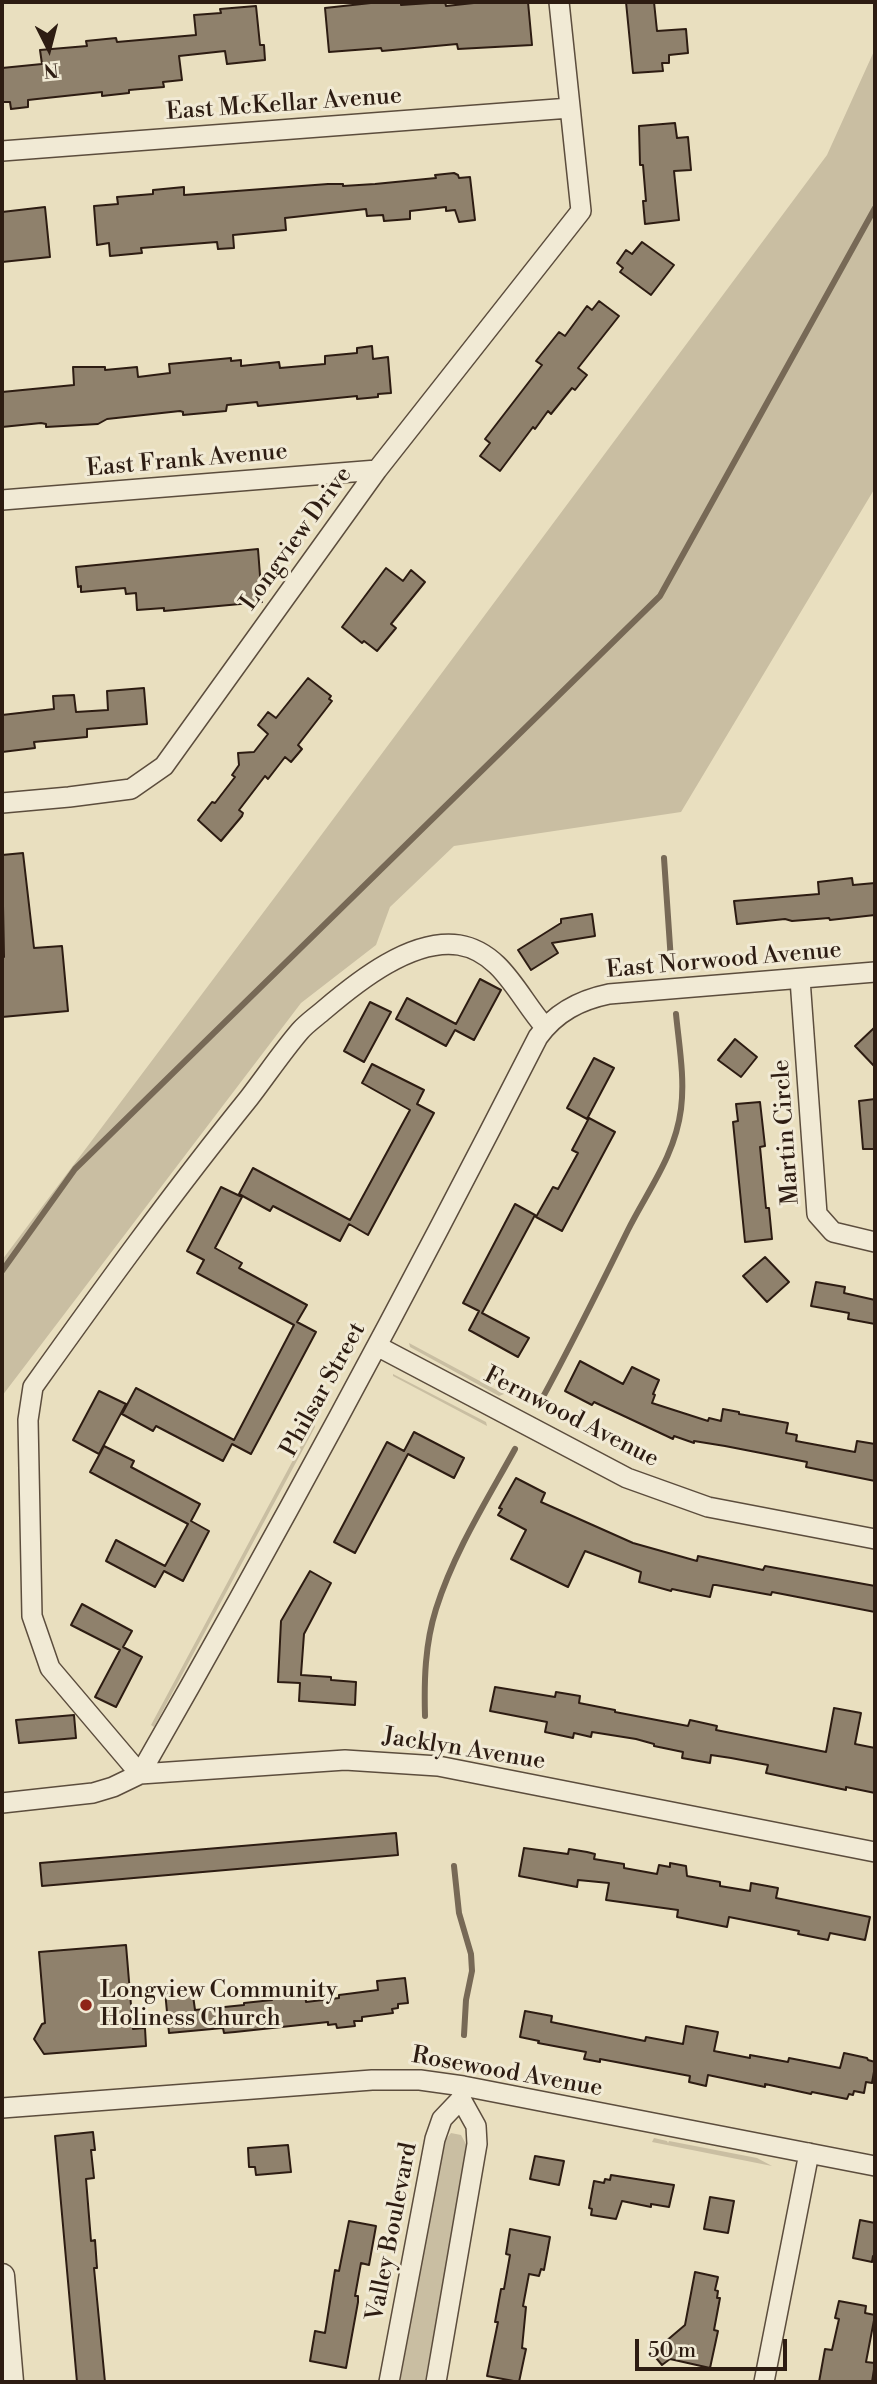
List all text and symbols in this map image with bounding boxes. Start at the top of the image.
north arrow [14,14,84,84]
text: N [42,57,60,83]
street label: East McKellar Avenue [165,82,403,128]
street label: East Frank Avenue [85,438,289,484]
street label: Longview Drive [235,462,359,616]
street label: East Norwood Avenue [605,936,843,986]
street label: Martin Circle [768,1058,806,1206]
street label: Philsar Street [275,1318,373,1462]
street label: Fernwood Avenue [479,1362,663,1474]
street label: Jacklyn Avenue [381,1723,547,1777]
place label: Longview Community Holiness Church [100,1977,337,2033]
marker: Longview Community Holiness Church [78,1997,94,2013]
street label: Rosewood Avenue [409,2042,605,2104]
street label: Valley Boulevard [362,2140,424,2324]
scale bar [639,2324,791,2368]
text: 50 m [648,2338,696,2364]

